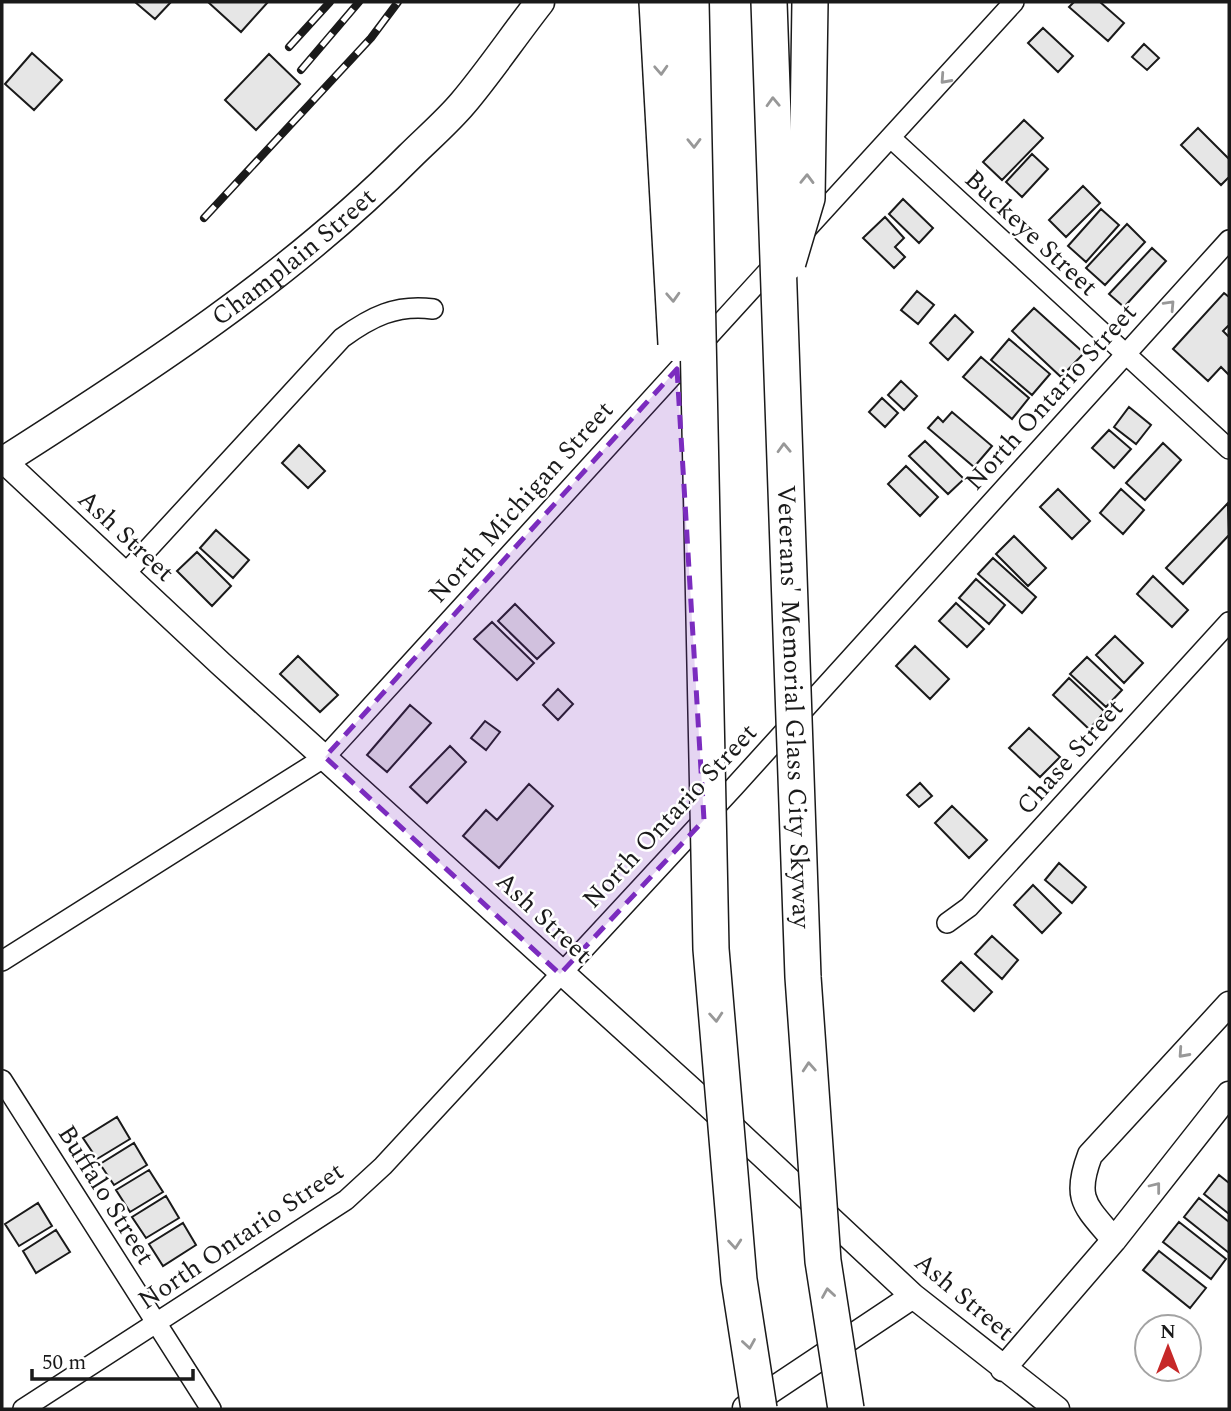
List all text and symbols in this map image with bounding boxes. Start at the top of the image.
one-way arrow [653,65,668,76]
one-way arrow [941,71,954,84]
one-way arrow [765,96,780,107]
one-way arrow [686,139,702,149]
street label: Buckeye Street [955,160,1107,306]
one-way arrow [799,173,815,184]
street label: Champlain Street [203,178,385,336]
one-way arrow [665,292,680,303]
street label: North Ontario Street [955,294,1147,500]
one-way arrow [1162,300,1174,313]
street label: North Michigan Street [419,392,623,612]
one-way arrow [777,442,792,453]
street label: Ash Street [68,480,184,592]
street label: Veterans' Memorial Glass City Skyway [766,484,821,931]
street label: Chase Street [1007,690,1133,824]
street label: North Ontario Street [573,714,767,918]
street label: Ash Street [486,862,602,974]
one-way arrow [708,1012,723,1023]
one-way arrow [1178,1045,1191,1058]
one-way arrow [802,1061,817,1072]
street label: Buffalo Street [47,1117,165,1273]
street label: North Ontario Street [130,1152,352,1320]
one-way arrow [1148,1182,1161,1194]
one-way arrow [727,1239,742,1250]
street label: Ash Street [905,1243,1023,1351]
one-way arrow [821,1288,836,1299]
north arrow [1133,1313,1203,1383]
text: N [1160,1318,1176,1347]
scale bar [32,1338,192,1382]
one-way arrow [741,1339,756,1350]
text: 50 m [42,1347,86,1379]

